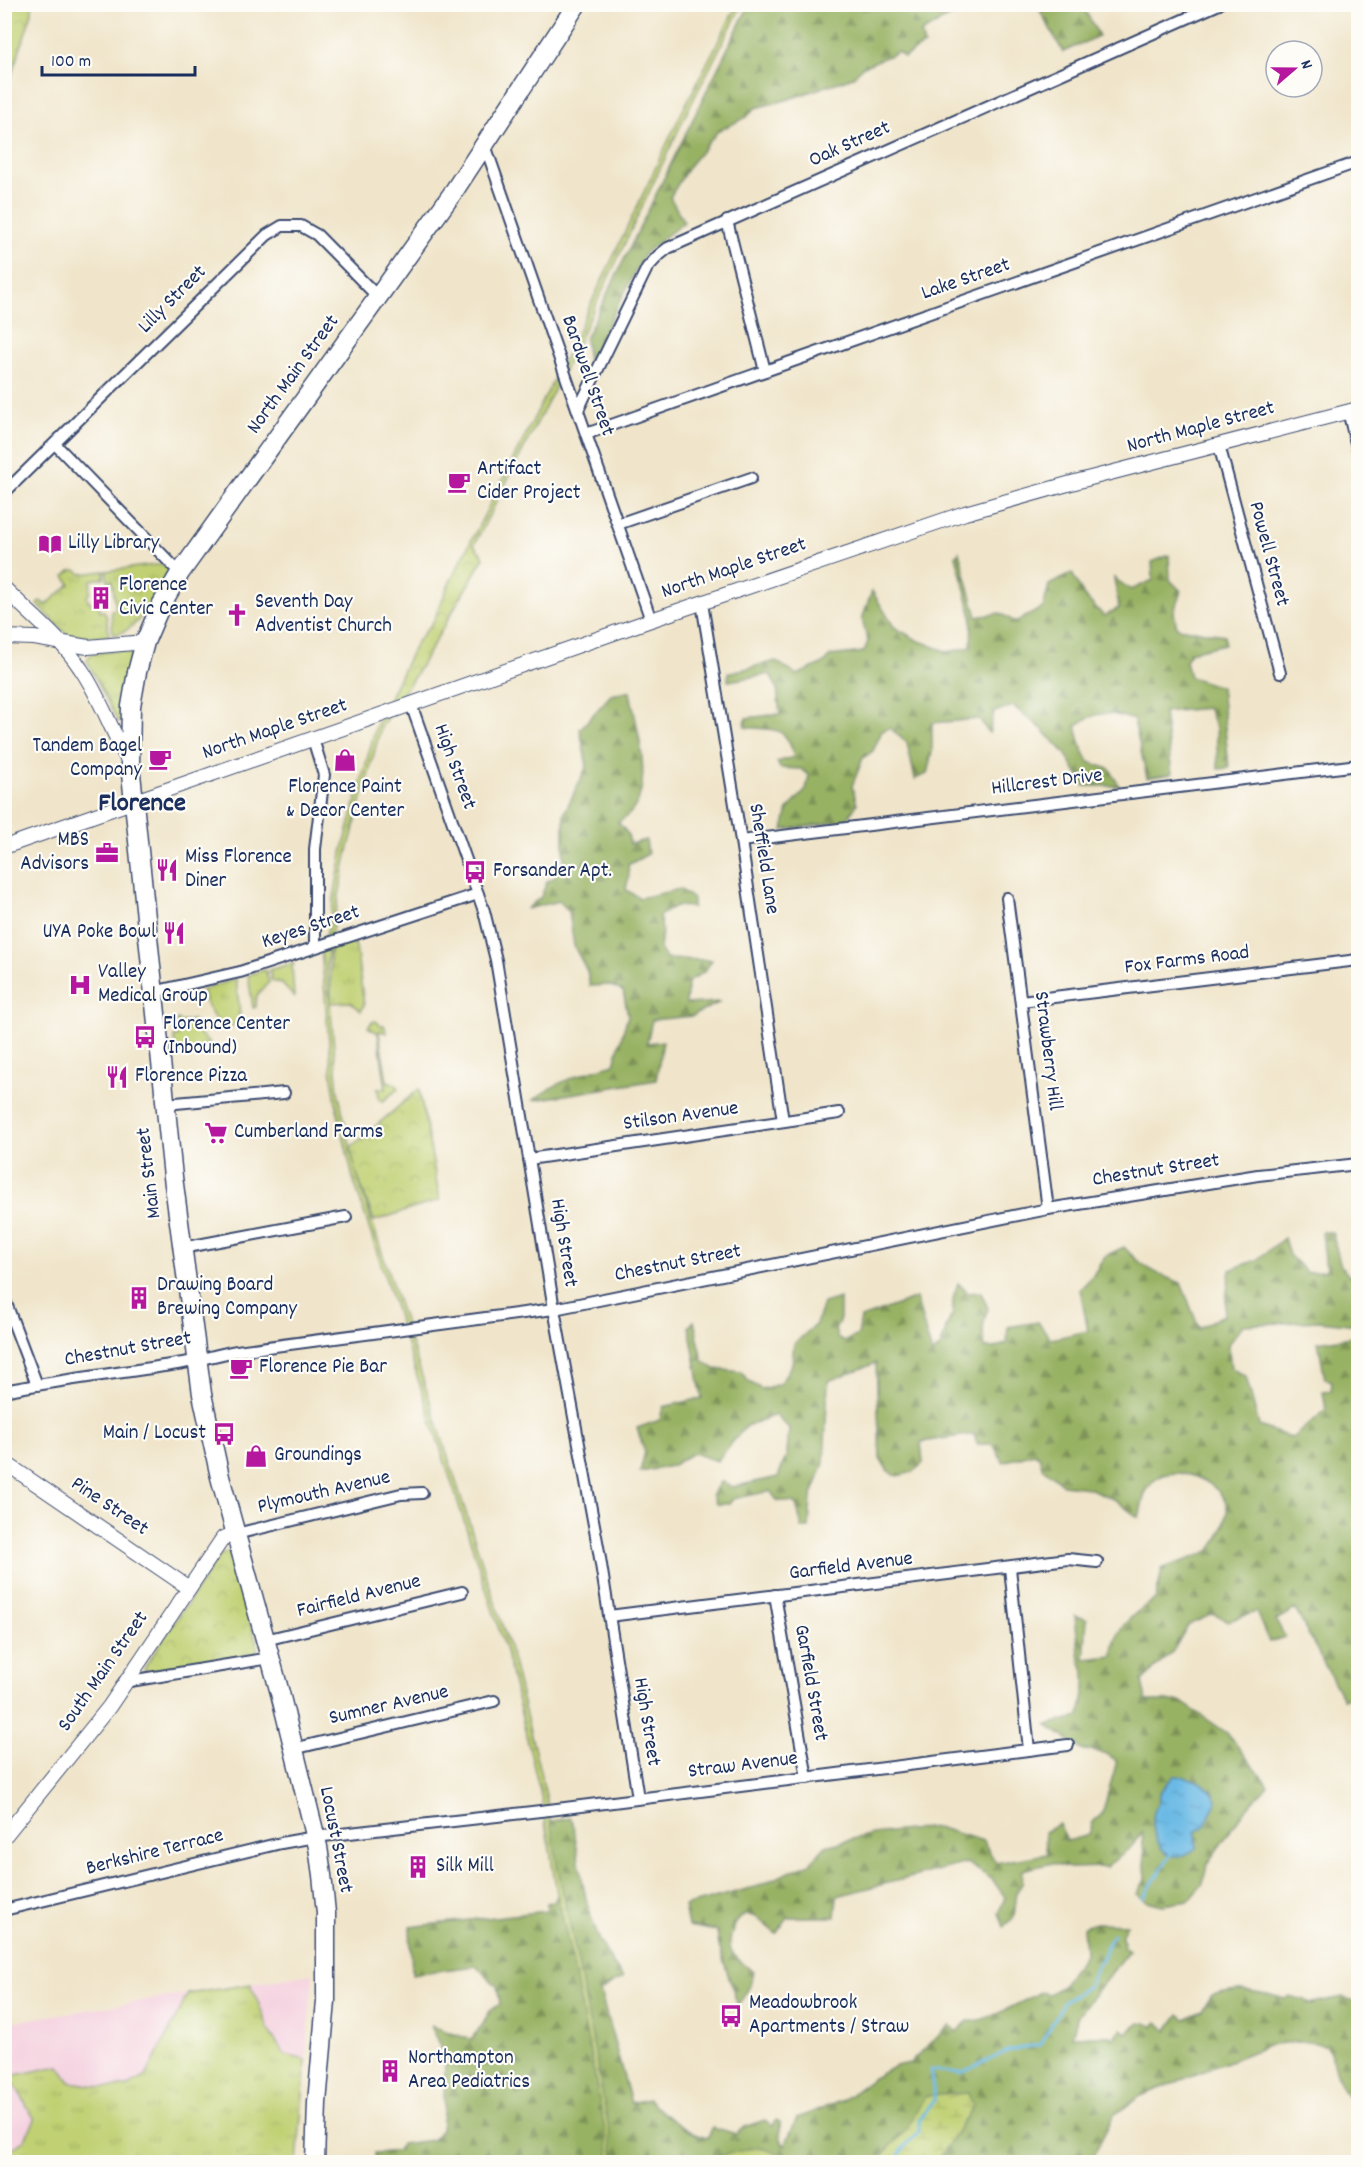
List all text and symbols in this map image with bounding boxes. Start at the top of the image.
scale bar [42,39,195,77]
north arrow [1264,39,1324,99]
text: 100 m [51,50,91,75]
text: N [1294,57,1318,72]
street label: Oak Street [804,114,896,176]
street label: Lake Street [918,251,1015,309]
street label: Lilly Street [132,259,214,341]
street label: North Main Street [240,309,348,441]
street label: Bardwell Street [552,312,622,441]
street label: North Maple Street [1124,394,1278,462]
place label: Artifact Cider Project [477,455,581,509]
cafe icon: Artifact Cider Project [446,469,472,495]
street label: Powell Street [1240,498,1296,610]
place label: Lilly Library [68,529,160,559]
street label: North Maple Street [657,530,811,608]
library icon: Lilly Library [37,531,63,557]
place label: Florence Civic Center [119,571,213,625]
building icon: Florence Civic Center [88,585,114,611]
place label: Seventh Day Adventist Church [255,588,392,642]
church icon: Seventh Day Adventist Church [224,602,250,628]
street label: North Maple Street [198,691,352,769]
street label: High Street [425,720,483,814]
place label: Tandem Bagel Company [32,732,142,786]
cafe icon: Tandem Bagel Company [147,746,173,772]
shop icon: Florence Paint & Decor Center [332,747,358,773]
street label: Hillcrest Drive [990,761,1104,805]
place label: Florence Paint & Decor Center [286,773,405,827]
district label: Florence [98,785,186,824]
street label: Sheffield Lane [739,801,787,917]
place label: MBS Advisors [20,826,89,880]
office icon: MBS Advisors [94,840,120,866]
place label: Miss Florence Diner [185,843,292,897]
restaurant icon: Miss Florence Diner [154,857,180,883]
place label: Forsander Apt. [493,857,612,887]
bus stop icon: Forsander Apt. [462,859,488,885]
street label: Keyes Street [258,898,364,958]
place label: UYA Poke Bowl [43,918,156,948]
restaurant icon: UYA Poke Bowl [161,920,187,946]
street label: Fox Farms Road [1123,938,1251,984]
place label: Valley Medical Group [98,958,208,1012]
hospital icon: Valley Medical Group [67,972,93,998]
street label: Strawberry Hill [1025,990,1069,1112]
place label: Florence Center (Inbound) [163,1010,290,1064]
bus stop icon: Florence Center (Inbound) [132,1024,158,1050]
place label: Florence Pizza [135,1062,248,1092]
restaurant icon: Florence Pizza [104,1064,130,1090]
street label: Stilson Avenue [621,1094,741,1140]
place label: Cumberland Farms [234,1118,383,1148]
supermarket icon: Cumberland Farms [203,1120,229,1146]
street label: Main Street [130,1125,170,1220]
street label: Chestnut Street [1090,1146,1222,1196]
street label: High Street [541,1197,585,1290]
street label: Chestnut Street [612,1237,744,1291]
place label: Drawing Board Brewing Company [157,1271,297,1325]
building icon: Drawing Board Brewing Company [126,1285,152,1311]
street label: Chestnut Street [62,1324,194,1376]
place label: Florence Pie Bar [259,1353,387,1383]
cafe icon: Florence Pie Bar [228,1355,254,1381]
place label: Main / Locust [103,1419,206,1449]
bus stop icon: Main / Locust [211,1421,237,1447]
place label: Groundings [274,1441,362,1471]
shop icon: Groundings [243,1443,269,1469]
street label: Plymouth Avenue [255,1463,393,1523]
street label: Pine Street [64,1470,154,1544]
street label: Garfield Avenue [787,1545,915,1589]
street label: Fairfield Avenue [294,1567,424,1627]
street label: South Main Street [51,1605,157,1739]
street label: Garfield Street [785,1622,835,1744]
street label: High Street [624,1676,668,1769]
street label: Sumner Avenue [326,1678,452,1734]
street label: Straw Avenue [686,1744,800,1788]
street label: Locust Street [310,1784,360,1896]
street label: Berkshire Terrace [83,1821,227,1885]
place label: Silk Mill [436,1852,494,1882]
building icon: Silk Mill [405,1854,431,1880]
place label: Meadowbrook Apartments / Straw [749,1989,909,2043]
bus stop icon: Meadowbrook Apartments / Straw [718,2003,744,2029]
place label: Northampton Area Pediatrics [408,2044,530,2098]
building icon: Northampton Area Pediatrics [377,2058,403,2084]

